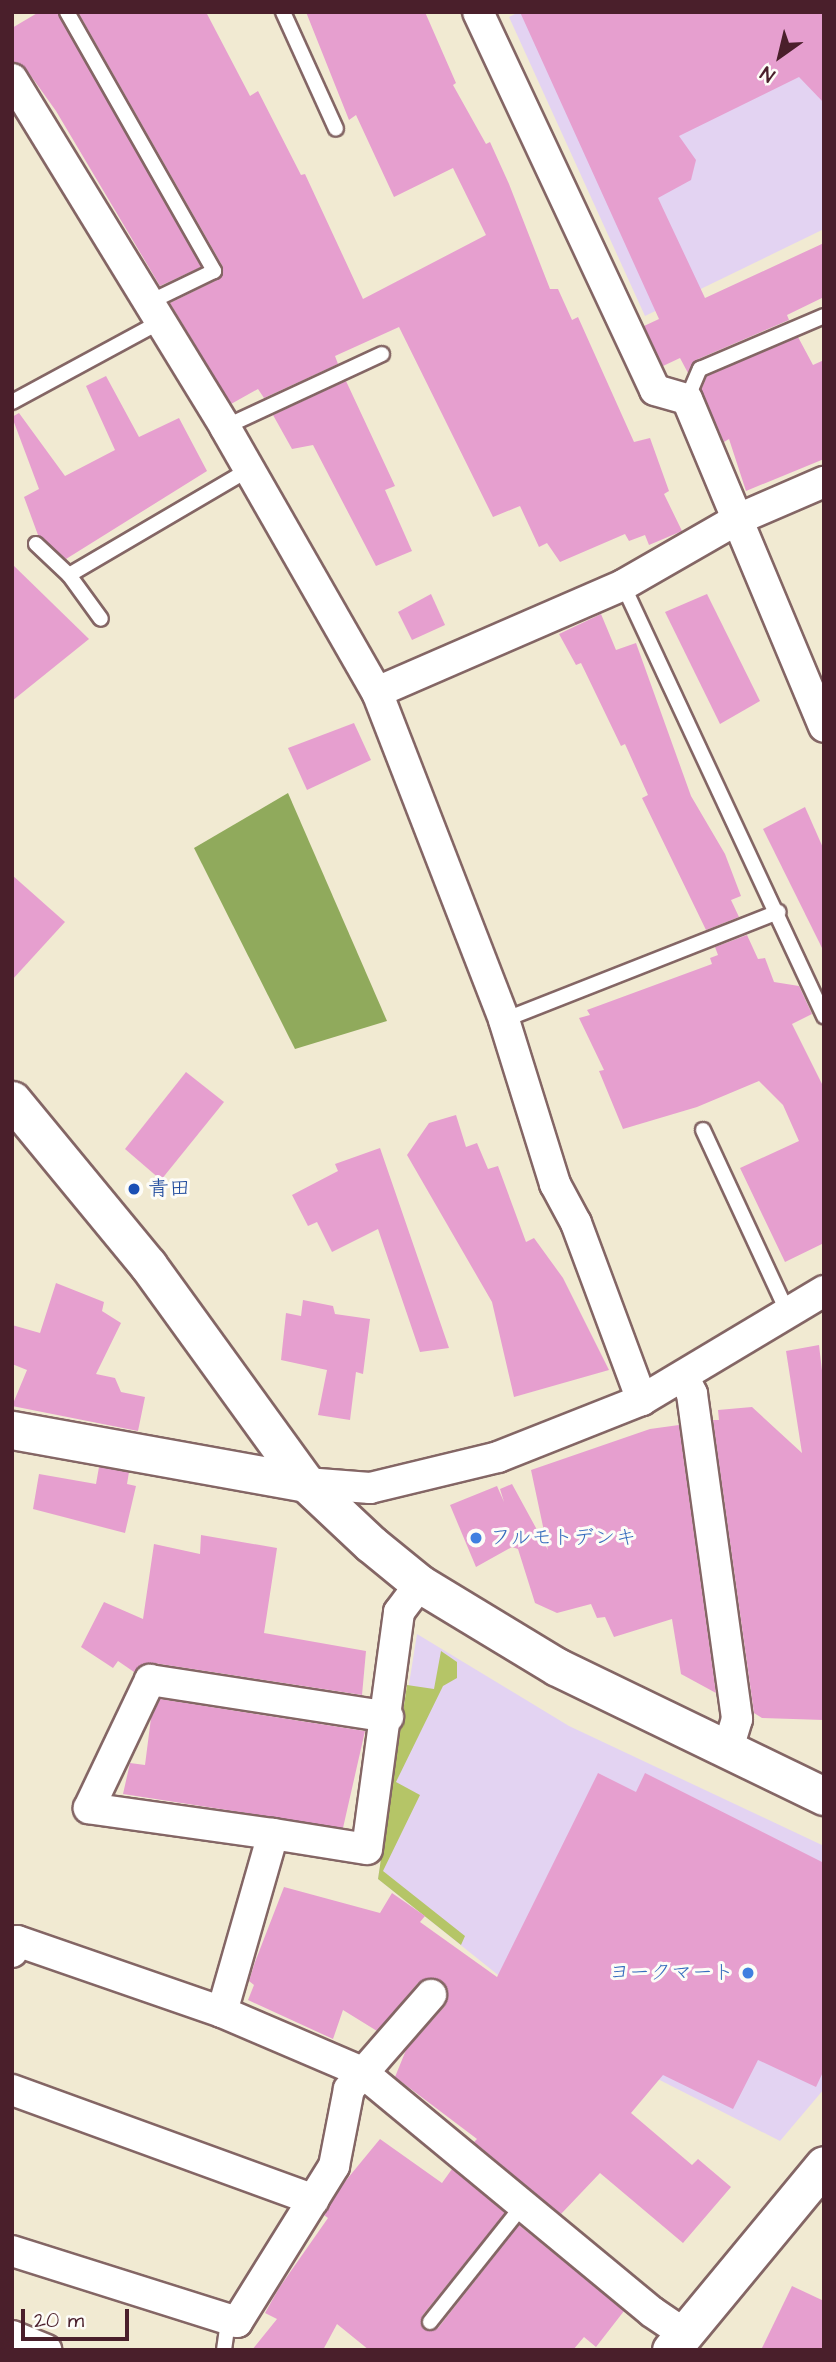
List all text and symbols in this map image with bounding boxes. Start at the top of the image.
north arrow [745,21,815,91]
text: N [755,59,780,88]
place label: 青田 [148,1176,190,1202]
marker: 青田 [126,1181,142,1197]
place label: フルモトデンキ [490,1525,637,1551]
marker: フルモトデンキ [468,1530,484,1546]
place label: ヨークマート [609,1960,734,1986]
marker: ヨークマート [740,1965,756,1981]
scale bar [24,2296,133,2340]
text: 20 m [34,2306,84,2335]

